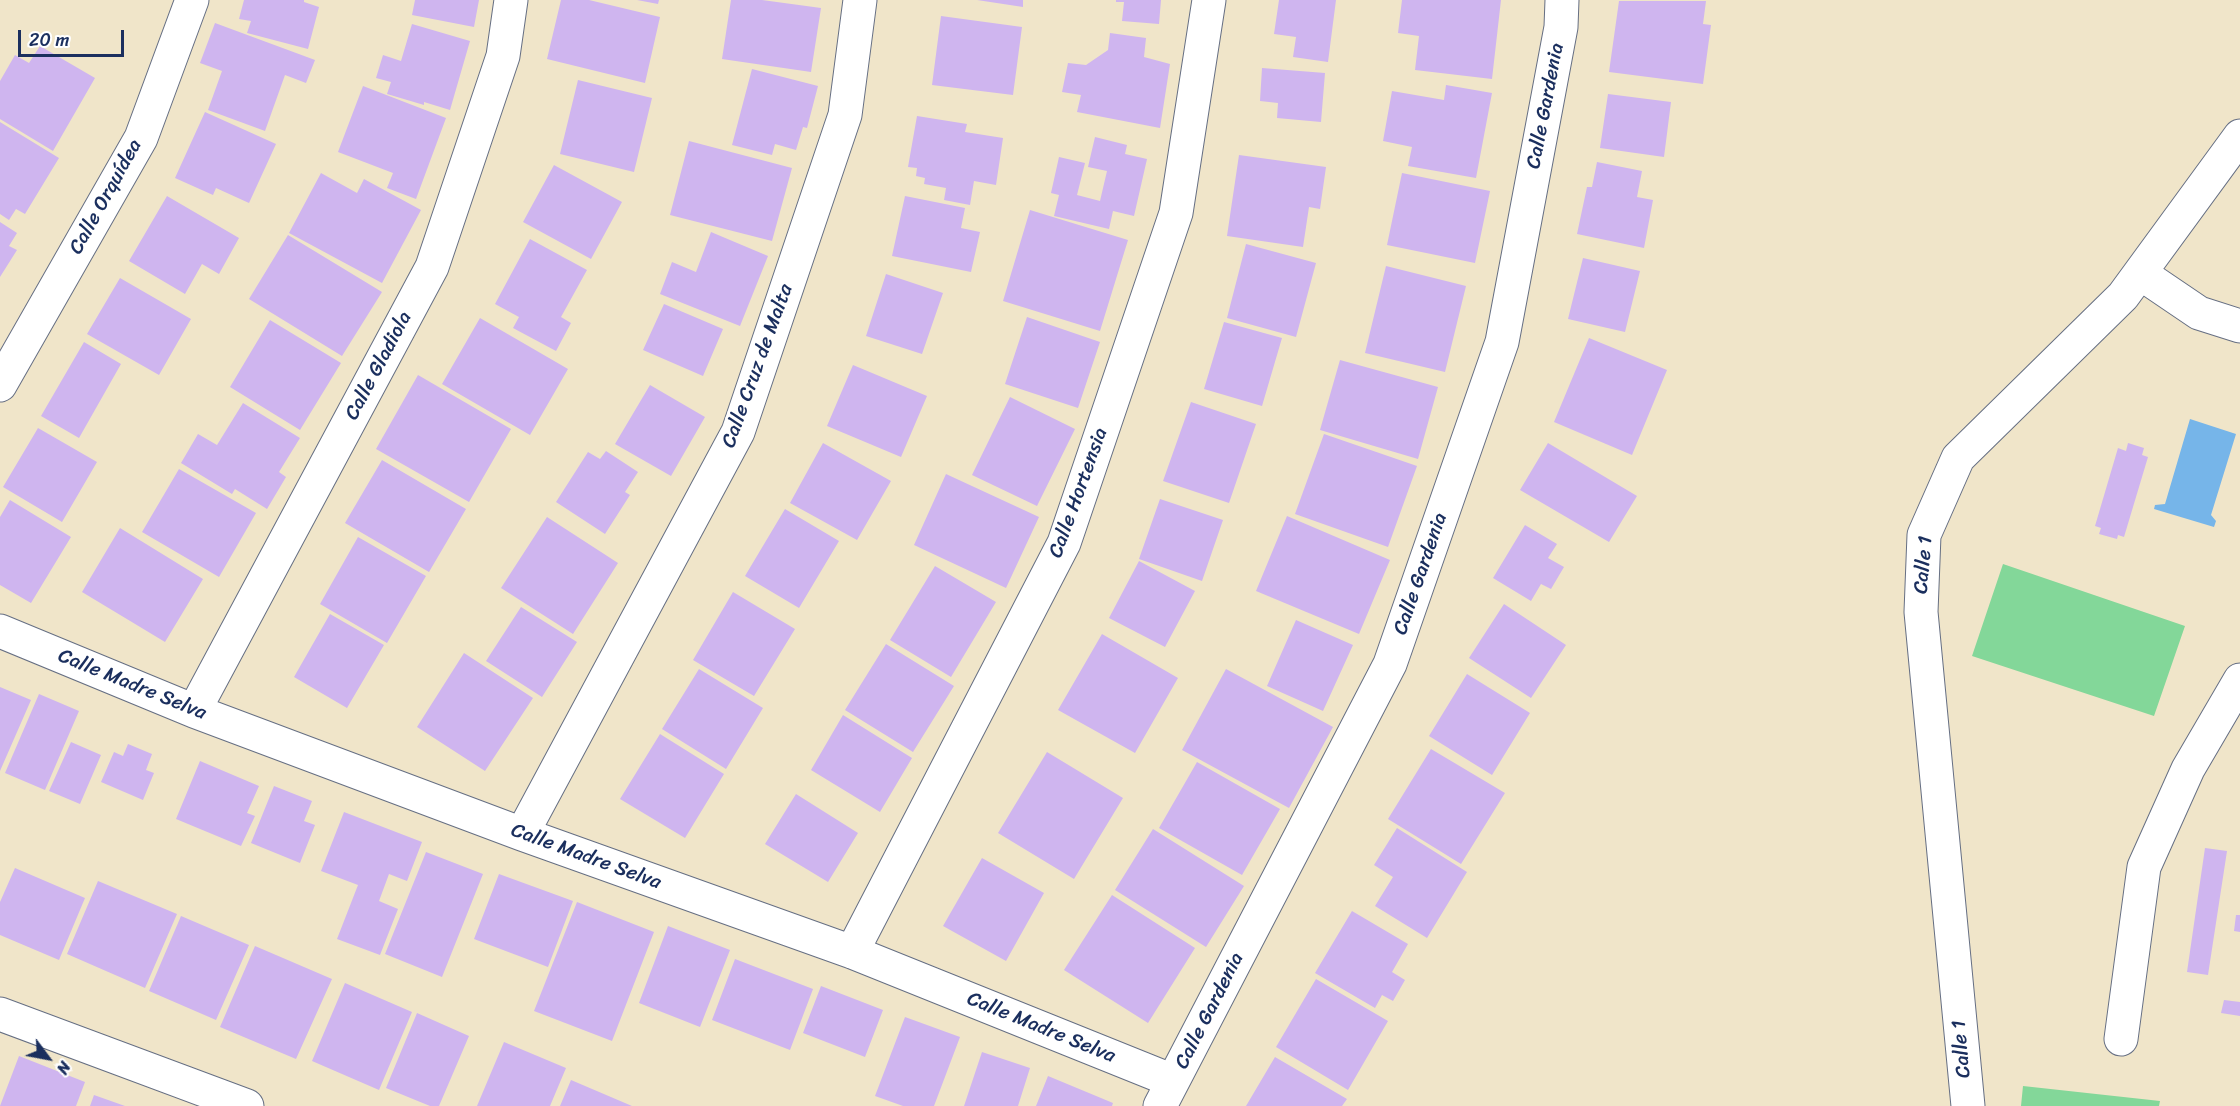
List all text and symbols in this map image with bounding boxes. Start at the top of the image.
scale bar [21,18,128,56]
text: 20 m [29,24,69,56]
street label: Calle Gardenia [1522,41,1570,171]
street label: Calle Orquídea [65,135,147,259]
street label: Calle Cruz de Malta [717,281,799,451]
street label: Calle Gladiola [340,308,418,424]
street label: Calle Hortensia [1044,425,1114,561]
street label: Calle Gardenia [1389,510,1453,638]
street label: Calle 1 [1910,535,1938,595]
street label: Calle Madre Selva [54,644,210,726]
street label: Calle Madre Selva [508,819,664,895]
street label: Calle Gardenia [1170,949,1250,1073]
street label: Calle Madre Selva [963,987,1119,1069]
street label: Calle 1 [1948,1019,1976,1079]
north arrow [18,1028,78,1088]
text: N [48,1055,79,1080]

